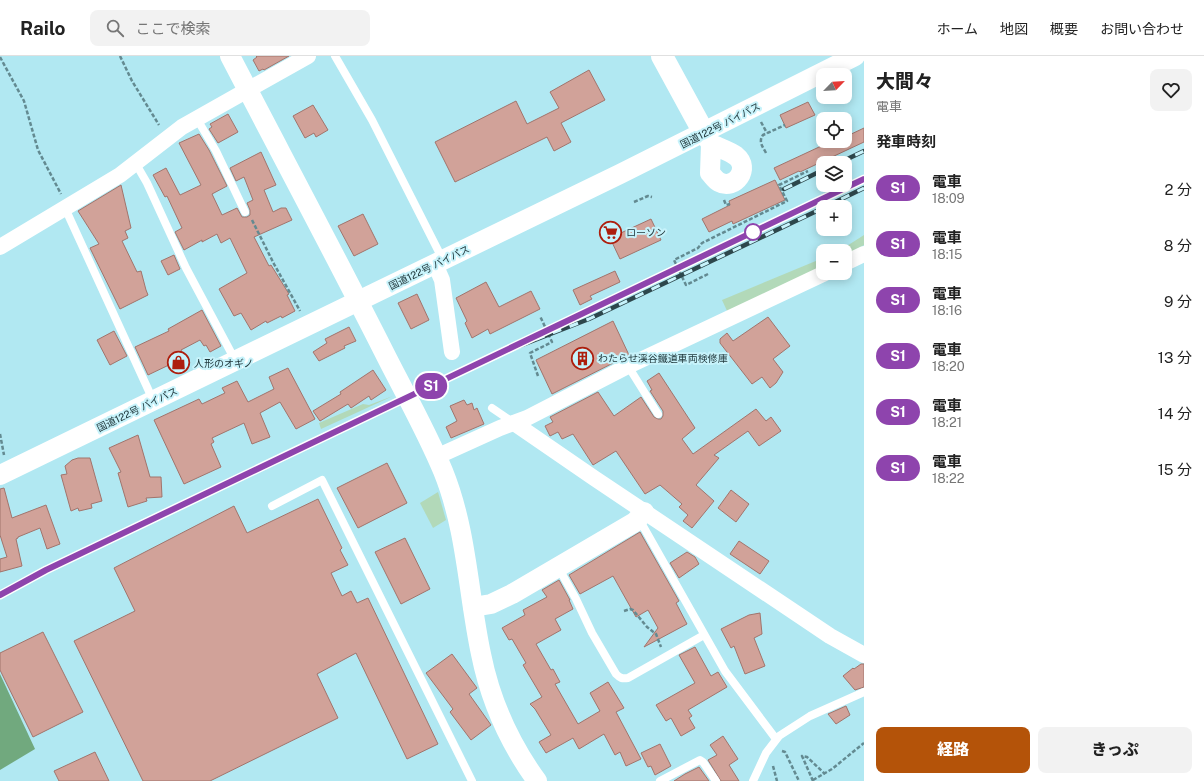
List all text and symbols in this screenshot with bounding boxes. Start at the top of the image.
search box [90,10,370,46]
text: Railo [20,17,66,39]
icon: search [104,17,126,39]
text: ここで検索 [136,20,211,37]
text: ホーム [936,21,978,37]
text: 地図 [1000,21,1028,37]
text: 概要 [1050,21,1078,37]
text: お問い合わせ [1100,21,1184,37]
north arrow [816,68,852,104]
map controls [816,68,852,280]
button: heart [1150,69,1192,111]
text: 大間々 [876,70,933,92]
text: 電車 [876,99,902,114]
street label: 国道122号 バイパス [678,100,762,150]
button: locate [816,112,852,148]
text: 発車時刻 [876,133,936,150]
button: layers [816,156,852,192]
text: 電車 [932,173,962,190]
text: S1 [890,180,906,196]
text: 2 分 [1164,181,1192,198]
text: 18:09 [932,191,965,206]
button: + [816,200,852,236]
supermarket icon: ローソン [598,219,624,245]
unlabelled marker [744,223,762,241]
place label: ローソン [626,226,666,238]
text: 電車 [932,229,962,246]
text: S1 [890,236,906,252]
text: 8 分 [1164,237,1192,254]
street label: 国道122号 バイパス [387,242,471,292]
button: − [816,244,852,280]
text: 18:15 [932,247,962,262]
text: 電車 [932,285,962,302]
text: S1 [890,292,906,308]
text: 9 分 [1164,293,1192,310]
text: 18:16 [932,303,962,318]
text: 電車 [932,341,962,358]
building icon: わたらせ渓谷鐵道車両検修庫 [570,345,596,371]
text: S1 [890,348,906,364]
text: 13 分 [1158,349,1192,366]
shop icon: 人形のオギノ [166,350,192,376]
place label: わたらせ渓谷鐵道車両検修庫 [598,352,728,364]
place label: 人形のオギノ [194,357,254,369]
text: 18:20 [932,359,965,374]
line badge: S1 [413,373,449,399]
text: S1 [423,378,439,394]
street label: 国道122号 バイパス [95,384,179,434]
text: 電車 [932,397,962,414]
text: S1 [890,404,906,420]
text: 14 分 [1158,405,1192,422]
text: 18:21 [932,415,962,430]
text: 電車 [932,453,962,470]
text: S1 [890,460,906,476]
text: 15 分 [1158,461,1192,478]
text: 18:22 [932,471,964,486]
button: 経路 [876,727,1030,773]
button: きっぷ [1038,727,1192,773]

